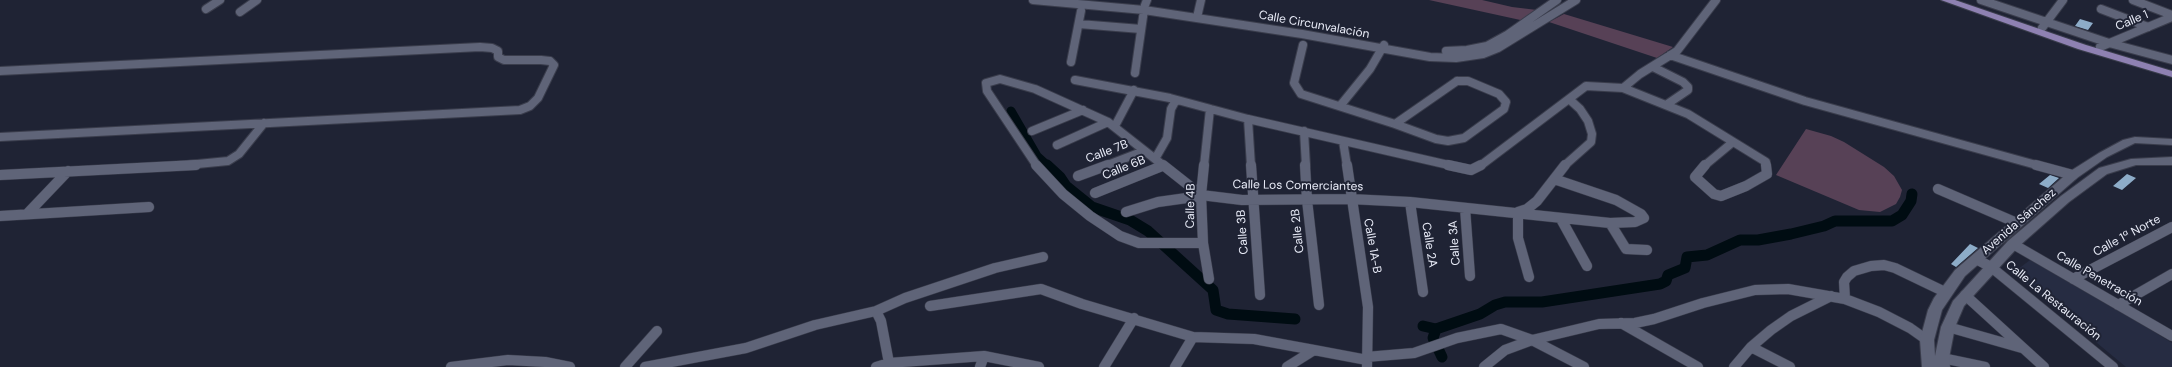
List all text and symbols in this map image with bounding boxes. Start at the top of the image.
street label: Calle Circunvalación [1258,8,1370,42]
street label: Calle 1 [2113,8,2151,34]
street label: Calle 7B [1084,137,1130,167]
street label: Calle 6B [1100,153,1148,183]
street label: Calle Los Comerciantes [1232,178,1364,194]
street label: Calle 4B [1183,183,1199,229]
street label: Avenida Sánchez [1979,186,2059,258]
street label: Calle 2B [1289,208,1307,254]
street label: Calle 3B [1234,209,1252,255]
street label: Calle 1ª Norte [2091,212,2163,260]
street label: Calle 1A-B [1360,217,1384,275]
street label: Calle 3A [1446,220,1464,266]
street label: Calle 2A [1418,221,1440,269]
street label: Calle Penetración [2053,249,2145,309]
street label: Calle La Restauración [2002,258,2104,344]

